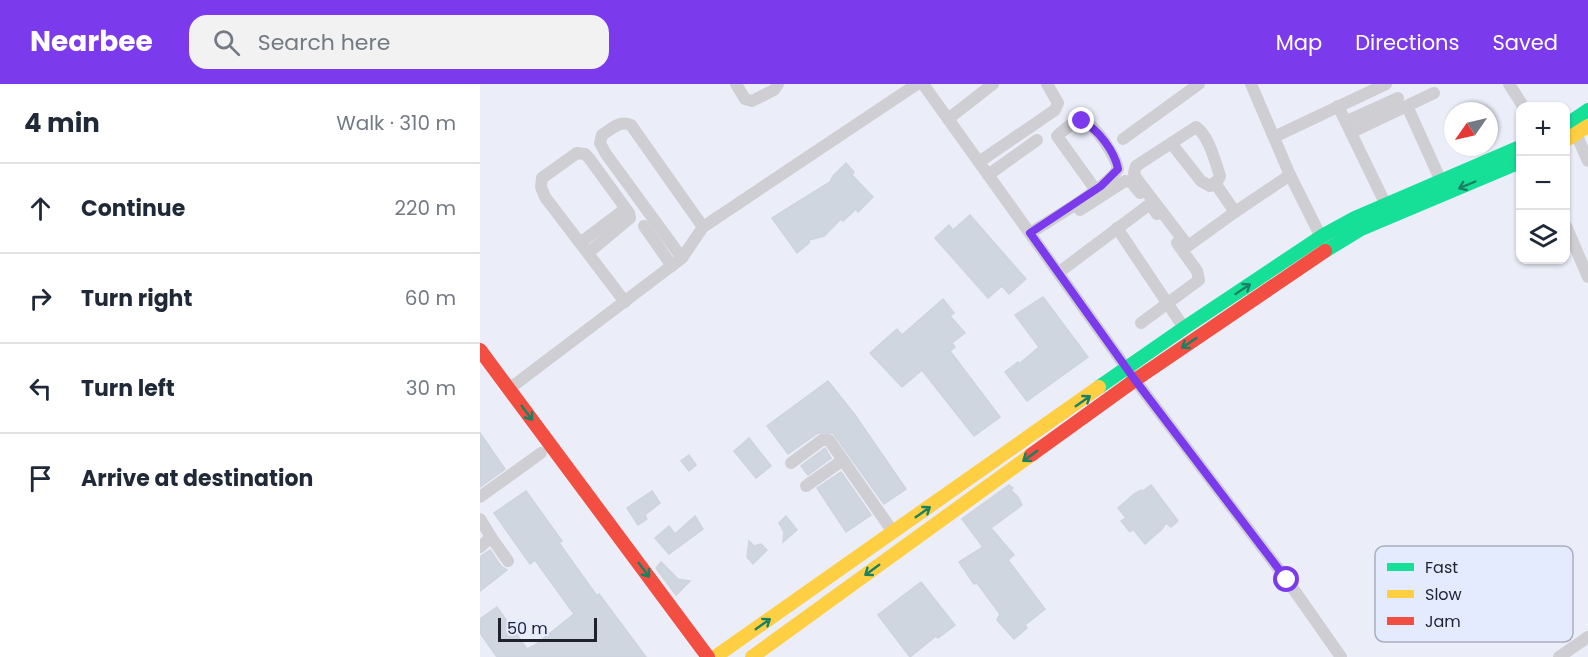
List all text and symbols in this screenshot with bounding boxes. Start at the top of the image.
search box [189,15,609,69]
text: Nearbee [30,22,153,61]
icon: search [210,26,243,59]
text: Search here [258,27,390,58]
text: Map [1276,28,1322,57]
text: Directions [1355,28,1459,57]
text: Saved [1492,28,1558,57]
north arrow [1444,102,1498,156]
map controls [1516,102,1570,264]
button: + [1516,102,1570,156]
text: 4 min [24,105,100,141]
route end [1068,107,1094,133]
text: Walk · 310 m [336,109,456,137]
button: − [1516,156,1570,210]
one-way arrow [1458,179,1476,191]
icon: ahead [24,192,57,225]
text: Continue [81,193,185,224]
text: 220 m [395,194,456,222]
button: layers [1516,210,1570,264]
icon: right [24,282,57,315]
text: Turn right [81,283,192,314]
one-way arrow [1234,283,1250,295]
text: 60 m [405,284,456,312]
one-way arrow [1181,337,1198,349]
icon: left [24,372,57,405]
text: Turn left [81,373,175,404]
text: 30 m [406,374,456,402]
one-way arrow [1074,395,1090,407]
one-way arrow [521,405,534,421]
one-way arrow [1022,450,1038,462]
icon: arrive [24,462,57,495]
text: Arrive at destination [81,463,313,494]
one-way arrow [914,506,930,518]
legend [1375,546,1573,642]
text: Fast [1425,556,1458,579]
one-way arrow [637,562,650,578]
one-way arrow [864,564,880,576]
route start [1273,566,1299,592]
text: Slow [1425,583,1462,606]
text: Jam [1425,610,1461,633]
scale bar [498,615,597,642]
text: 50 m [507,617,548,640]
one-way arrow [754,618,770,630]

